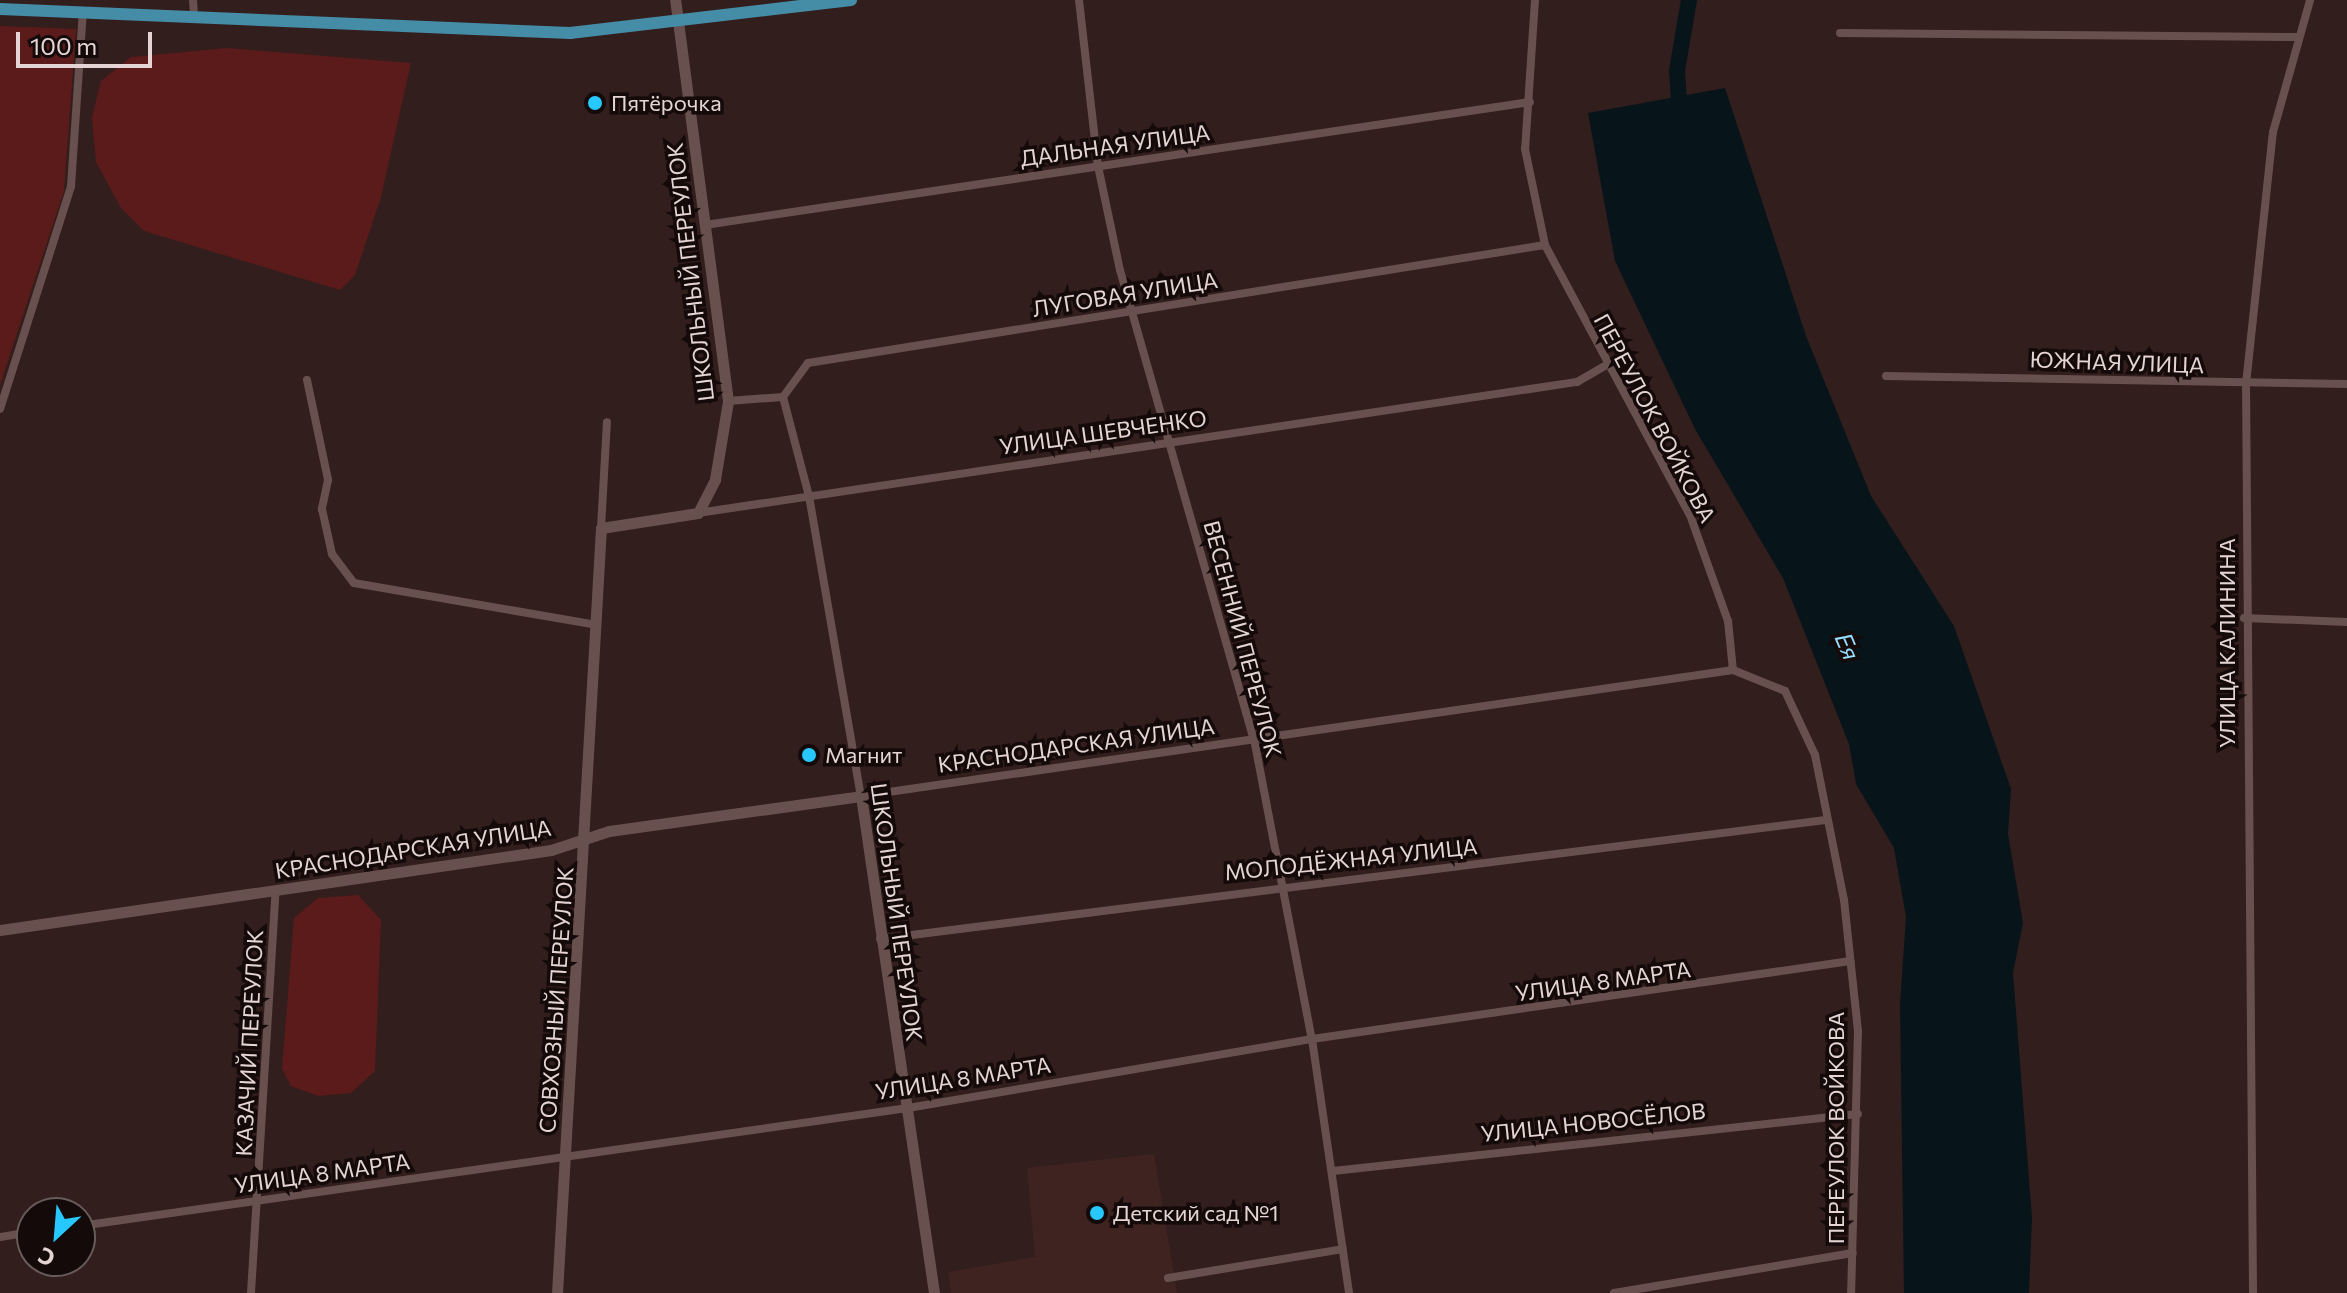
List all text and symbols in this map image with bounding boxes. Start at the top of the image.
scale bar [20,16,156,66]
text: 100 m [30,31,97,60]
place label: Пятёрочка [611,90,722,116]
marker: Пятёрочка [586,94,604,112]
street label: ДАЛЬНАЯ УЛИЦА [1018,119,1212,171]
street label: ШКОЛЬНЫЙ ПЕРЕУЛОК [661,141,719,403]
street label: ЛУГОВАЯ УЛИЦА [1030,266,1220,322]
street label: ПЕРЕУЛОК ВОЙКОВА [1589,309,1721,527]
street label: ЮЖНАЯ УЛИЦА [2029,346,2205,378]
street label: УЛИЦА ШЕВЧЕНКО [998,404,1208,460]
street label: ВЕСЕННИЙ ПЕРЕУЛОК [1199,518,1287,760]
street label: УЛИЦА КАЛИНИНА [2214,538,2240,748]
water label: Ея [1829,628,1867,664]
street label: КРАСНОДАРСКАЯ УЛИЦА [936,712,1216,778]
place label: Магнит [825,742,902,768]
marker: Магнит [800,746,818,764]
street label: ШКОЛЬНЫЙ ПЕРЕУЛОК [866,781,928,1043]
street label: КРАСНОДАРСКАЯ УЛИЦА [273,814,553,884]
street label: МОЛОДЁЖНАЯ УЛИЦА [1223,833,1479,885]
street label: СОВХОЗНЫЙ ПЕРЕУЛОК [534,866,578,1134]
street label: КАЗАЧИЙ ПЕРЕУЛОК [230,929,268,1157]
street label: УЛИЦА 8 МАРТА [1513,956,1693,1006]
street label: ПЕРЕУЛОК ВОЙКОВА [1823,1012,1849,1244]
street label: УЛИЦА 8 МАРТА [873,1051,1053,1105]
street label: УЛИЦА НОВОСЁЛОВ [1479,1097,1707,1147]
street label: УЛИЦА 8 МАРТА [232,1148,412,1198]
north arrow [16,1197,96,1277]
place label: Детский сад №1 [1113,1200,1279,1226]
marker: Детский сад №1 [1088,1204,1106,1222]
text: С [33,1242,59,1273]

